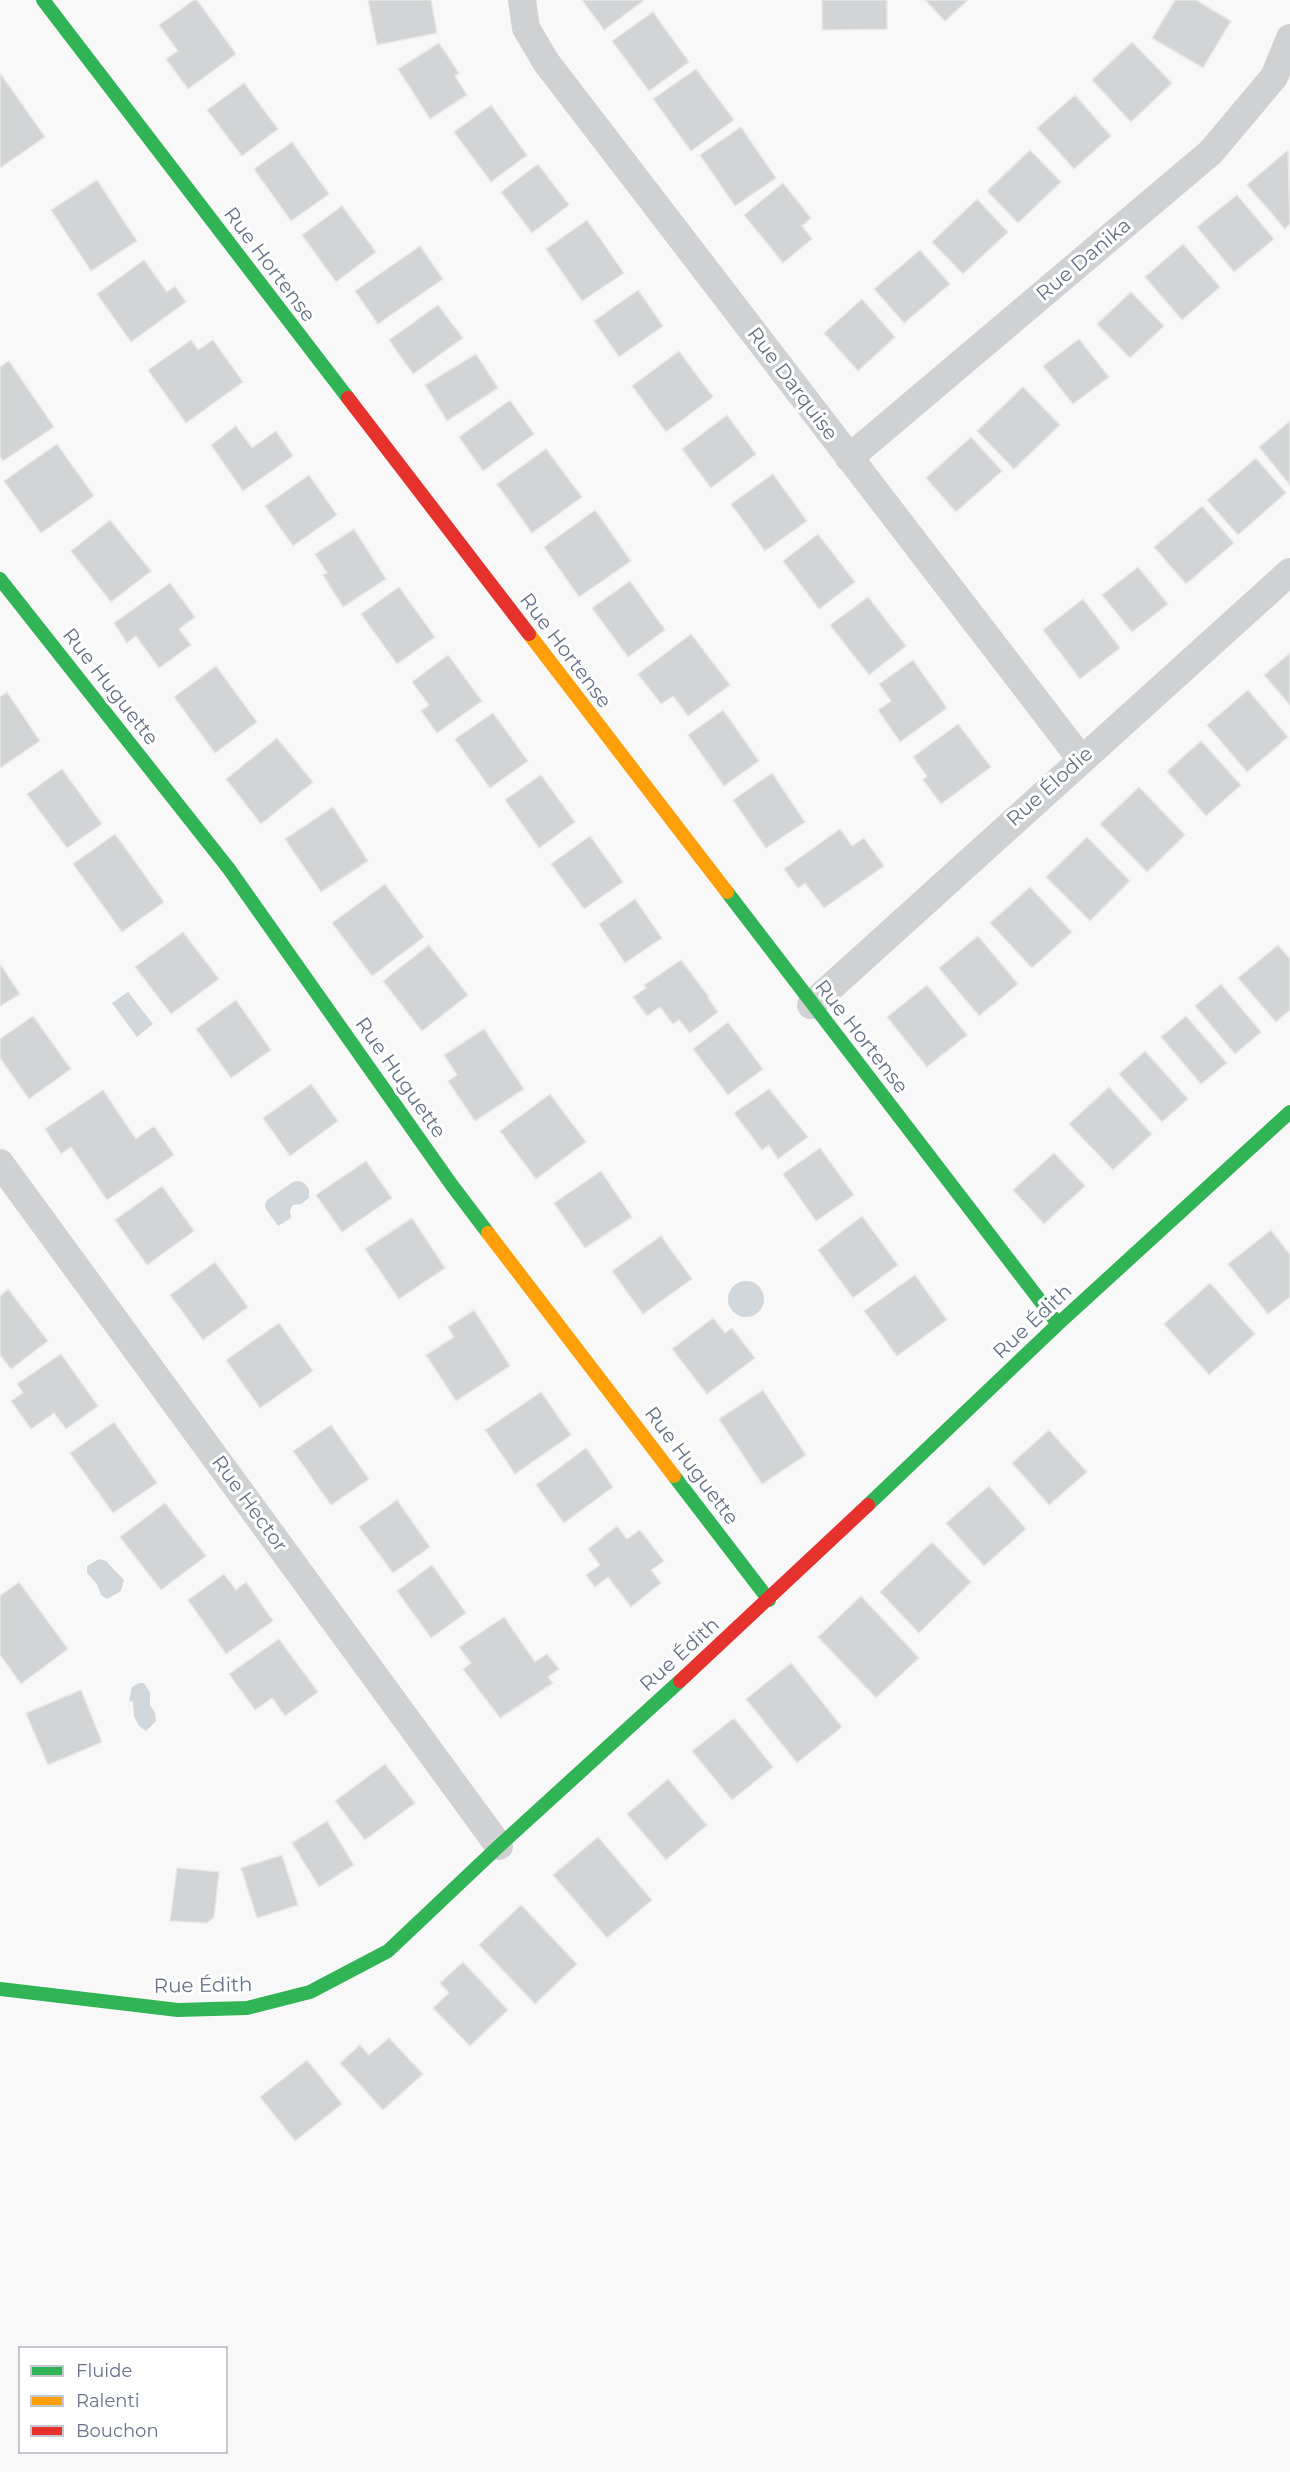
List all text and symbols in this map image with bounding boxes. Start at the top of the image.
street label: Rue Hortense [218,203,320,327]
street label: Rue Danika [1032,214,1136,306]
street label: Rue Darquise [742,323,842,445]
street label: Rue Hortense [514,589,616,713]
street label: Rue Huguette [57,624,163,750]
street label: Rue Élodie [1002,742,1098,832]
street label: Rue Hortense [809,975,913,1099]
street label: Rue Huguette [350,1013,450,1143]
street label: Rue Édith [989,1280,1077,1364]
street label: Rue Huguette [639,1402,743,1530]
street label: Rue Hector [206,1451,292,1557]
street label: Rue Édith [635,1613,725,1697]
street label: Rue Édith [153,1973,253,1999]
legend [18,2346,228,2454]
text: Fluide [76,2360,132,2382]
text: Ralenti [76,2390,140,2412]
text: Bouchon [76,2420,159,2442]

